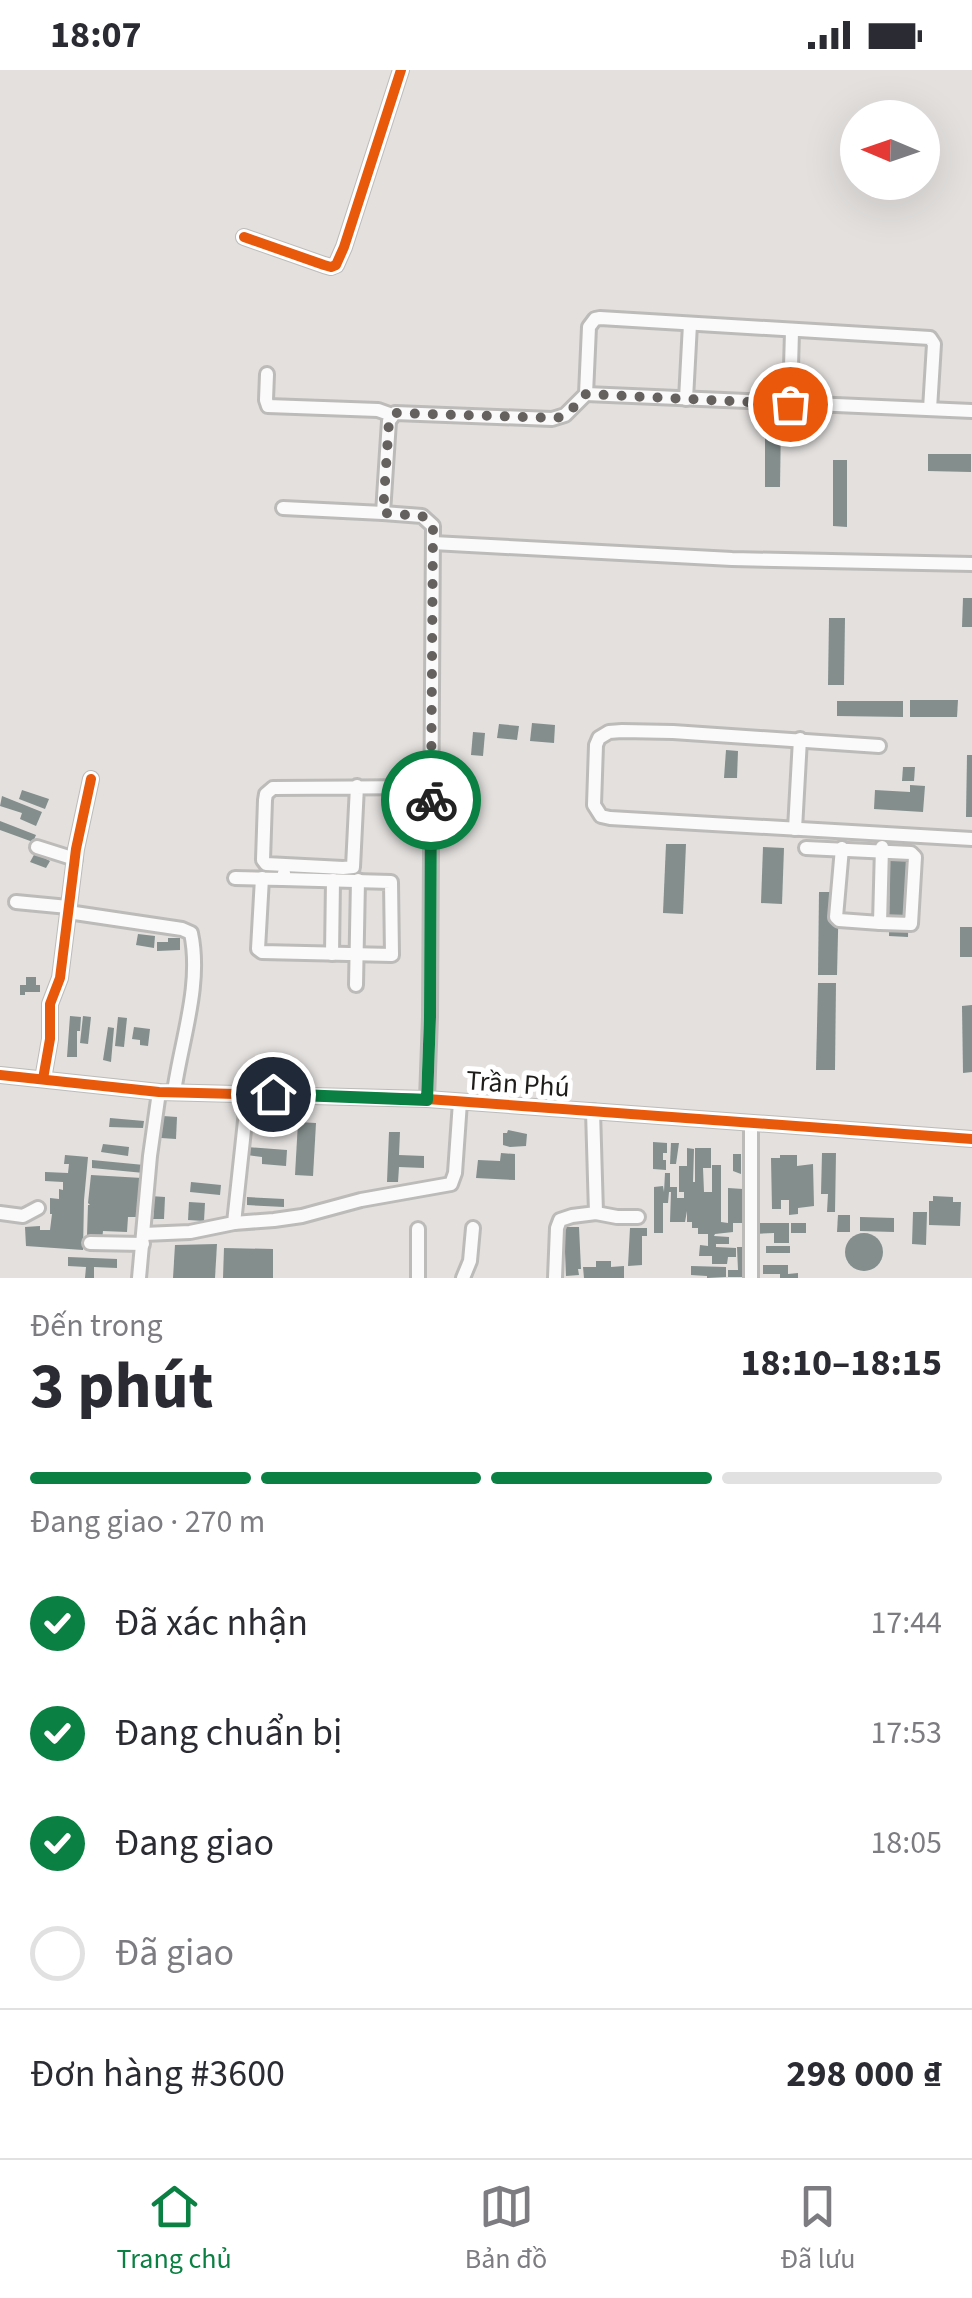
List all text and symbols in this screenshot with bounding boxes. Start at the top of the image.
text: 18:07 [50,8,142,62]
north arrow [840,100,940,200]
map controls [840,100,940,200]
pin [748,362,833,447]
icon: bag [763,377,818,432]
courier [381,750,481,850]
icon: bike [404,773,459,828]
pin [231,1052,316,1137]
street label: Trần Phú [465,1060,571,1108]
icon: home [246,1067,301,1122]
text: Đến trong [30,1303,163,1349]
text: 18:10–18:15 [740,1336,942,1390]
text: 3 phút [30,1340,214,1433]
text: Đang giao · 270 m [30,1499,265,1545]
icon: check [30,1596,85,1651]
text: Đã xác nhận [115,1596,308,1650]
text: 17:44 [870,1600,942,1646]
icon: check [30,1706,85,1761]
text: Đang chuẩn bị [115,1706,342,1760]
text: 17:53 [870,1710,942,1756]
icon: check [30,1816,85,1871]
text: Đang giao [115,1816,274,1870]
text: 18:05 [870,1820,942,1866]
text: Đã giao [115,1926,234,1980]
text: Đơn hàng #3600 [30,2047,285,2101]
text: 298 000 ₫ [786,2047,942,2101]
tab: Trang chủ [117,2179,232,2279]
tab: Bản đồ [465,2179,547,2279]
tab: Đã lưu [780,2179,855,2279]

